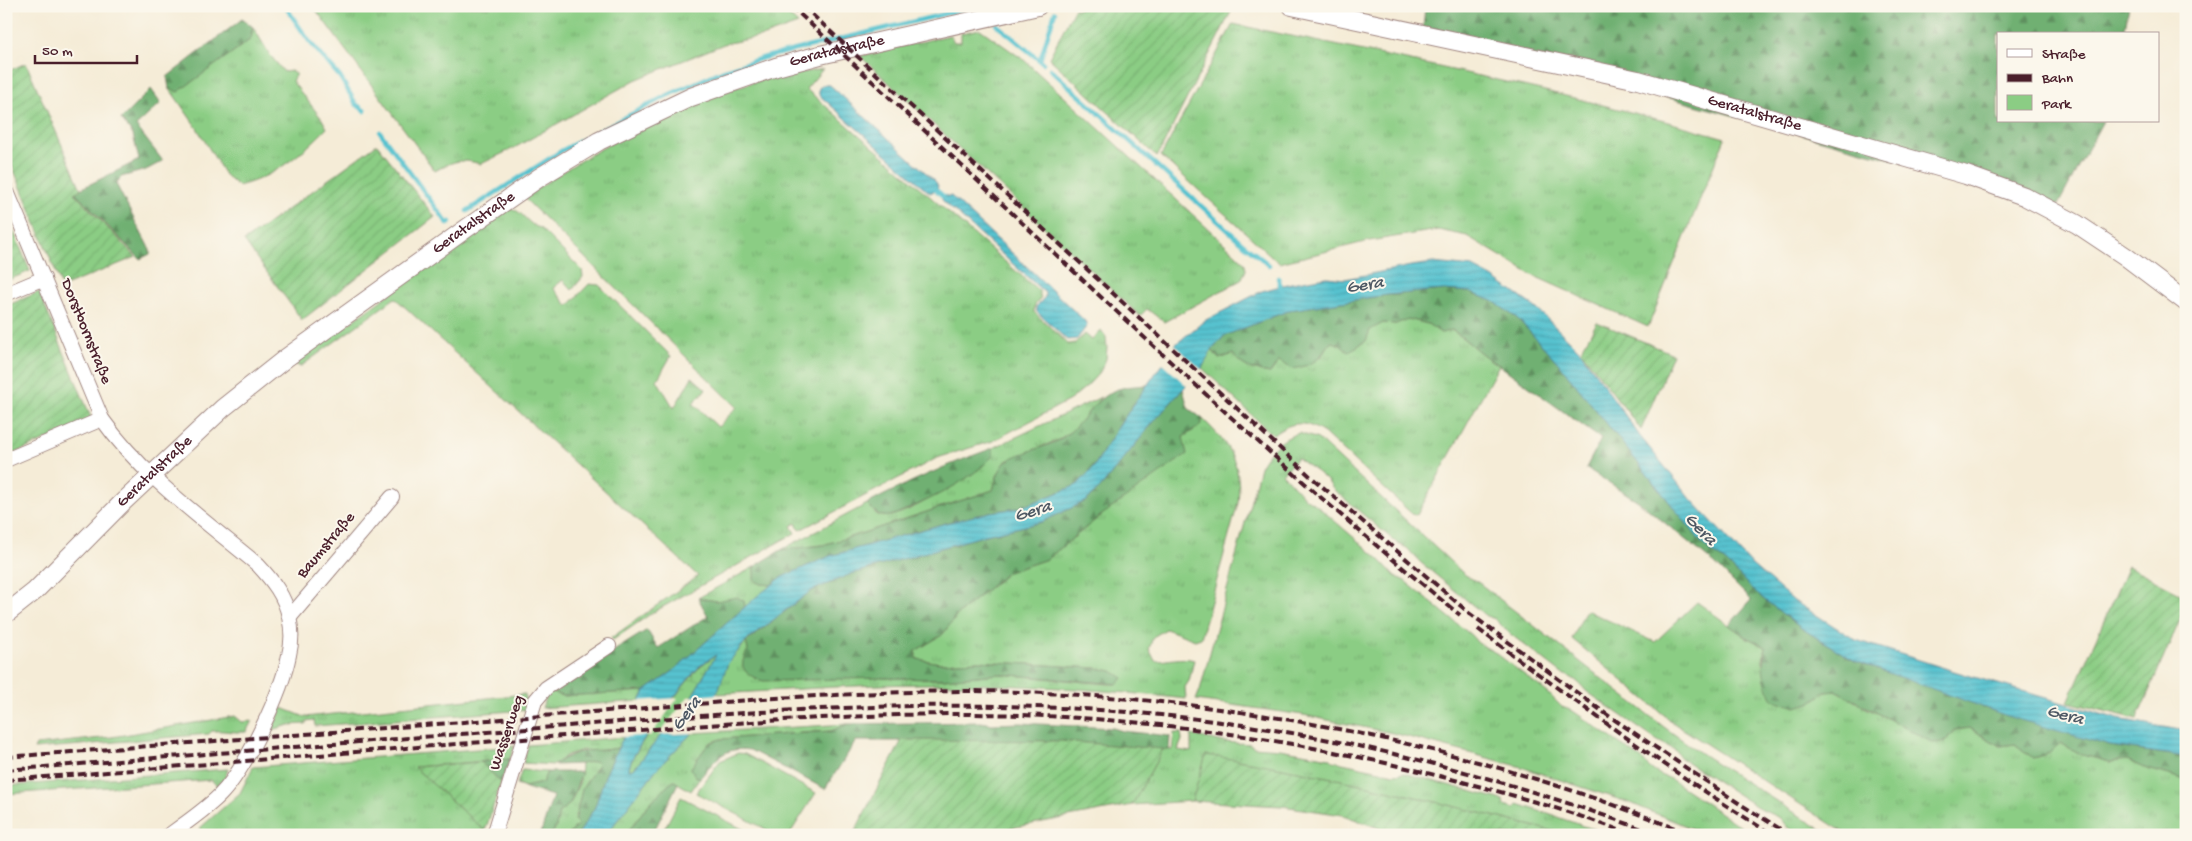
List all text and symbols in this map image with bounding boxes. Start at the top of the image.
street label: Geratalstraße [788,31,887,72]
scale bar [35,32,138,64]
legend [1997,32,2160,122]
text: 50 m [42,43,73,61]
text: Straße [2042,46,2086,64]
text: Bahn [2041,70,2073,88]
street label: Geratalstraße [1705,91,1804,137]
text: Park [2041,96,2072,114]
street label: Geratalstraße [429,187,520,259]
water label: Gera [1345,273,1386,299]
street label: Dorstbornstraße [55,276,115,388]
street label: Geratalstraße [113,431,197,512]
water label: Gera [1012,496,1055,527]
street label: Baumstraße [293,508,361,584]
water label: Gera [1680,509,1721,551]
water label: Gera [667,692,707,735]
street label: Wasserweg [486,693,530,773]
water label: Gera [2044,701,2087,731]

